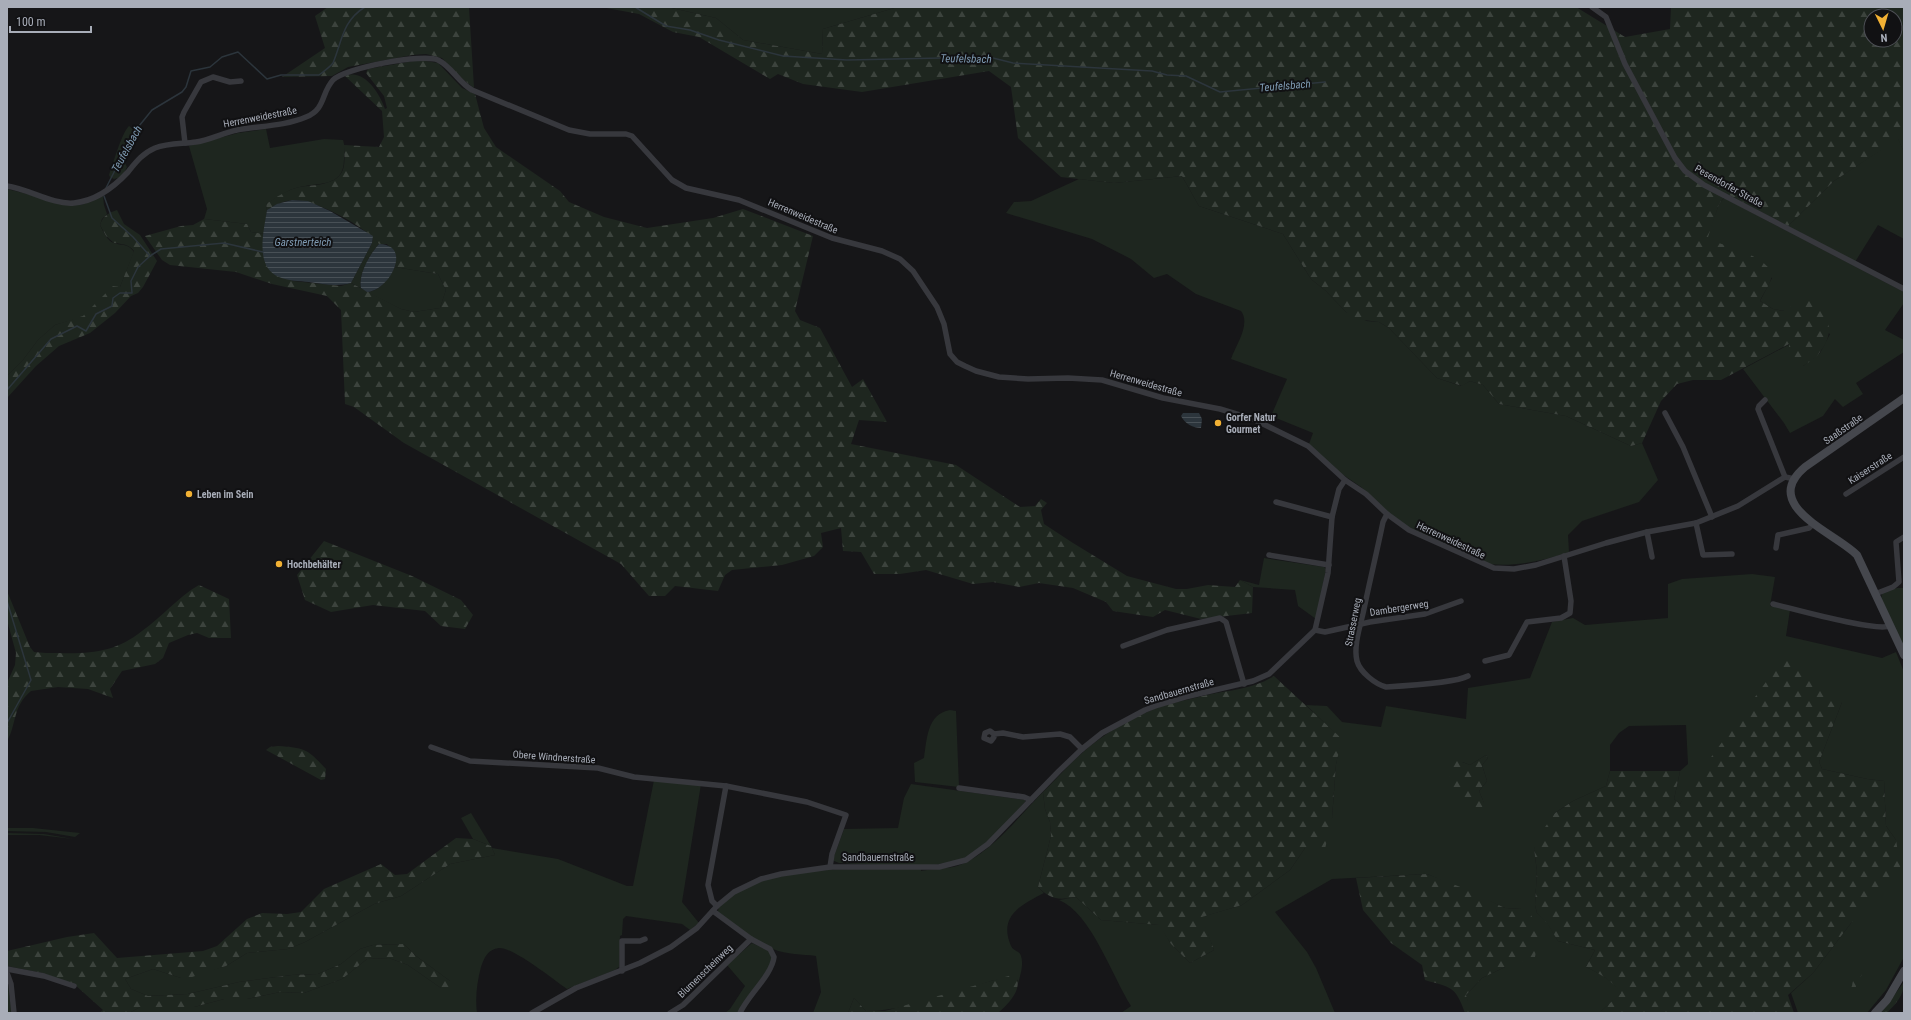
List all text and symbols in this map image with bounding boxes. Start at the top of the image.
scale bar [10,8,91,34]
north arrow [1863,8,1903,48]
text: 100 m [16,15,46,29]
text: N [1880,31,1888,44]
water label: Teufelsbach [940,52,992,66]
water label: Teufelsbach [1259,77,1311,95]
street label: Herrenweidestraße [222,104,298,130]
water label: Teufelsbach [109,123,145,175]
street label: Pesendorfer Straße [1693,163,1765,209]
street label: Herrenweidestraße [767,196,840,236]
water label: Garstnerteich [274,236,332,249]
street label: Herrenweidestraße [1109,367,1184,399]
street label: Saaßstraße [1821,411,1865,446]
place label: Gorfer Natur Gourmet [1226,412,1277,435]
marker: Gorfer Natur Gourmet [1213,418,1223,428]
street label: Kaiserstraße [1846,450,1894,486]
marker: Leben im Sein [184,489,194,499]
place label: Leben im Sein [197,489,253,500]
street label: Herrenweidestraße [1415,519,1487,561]
marker: Hochbehälter [274,559,284,569]
place label: Hochbehälter [287,559,341,570]
street label: Strasserweg [1343,597,1363,647]
street label: Dambergerweg [1369,598,1429,618]
street label: Sandbauernstraße [1143,676,1215,706]
street label: Obere Windnerstraße [512,749,596,765]
street label: Sandbauernstraße [842,852,914,863]
street label: Blumenscheinweg [675,942,735,1000]

